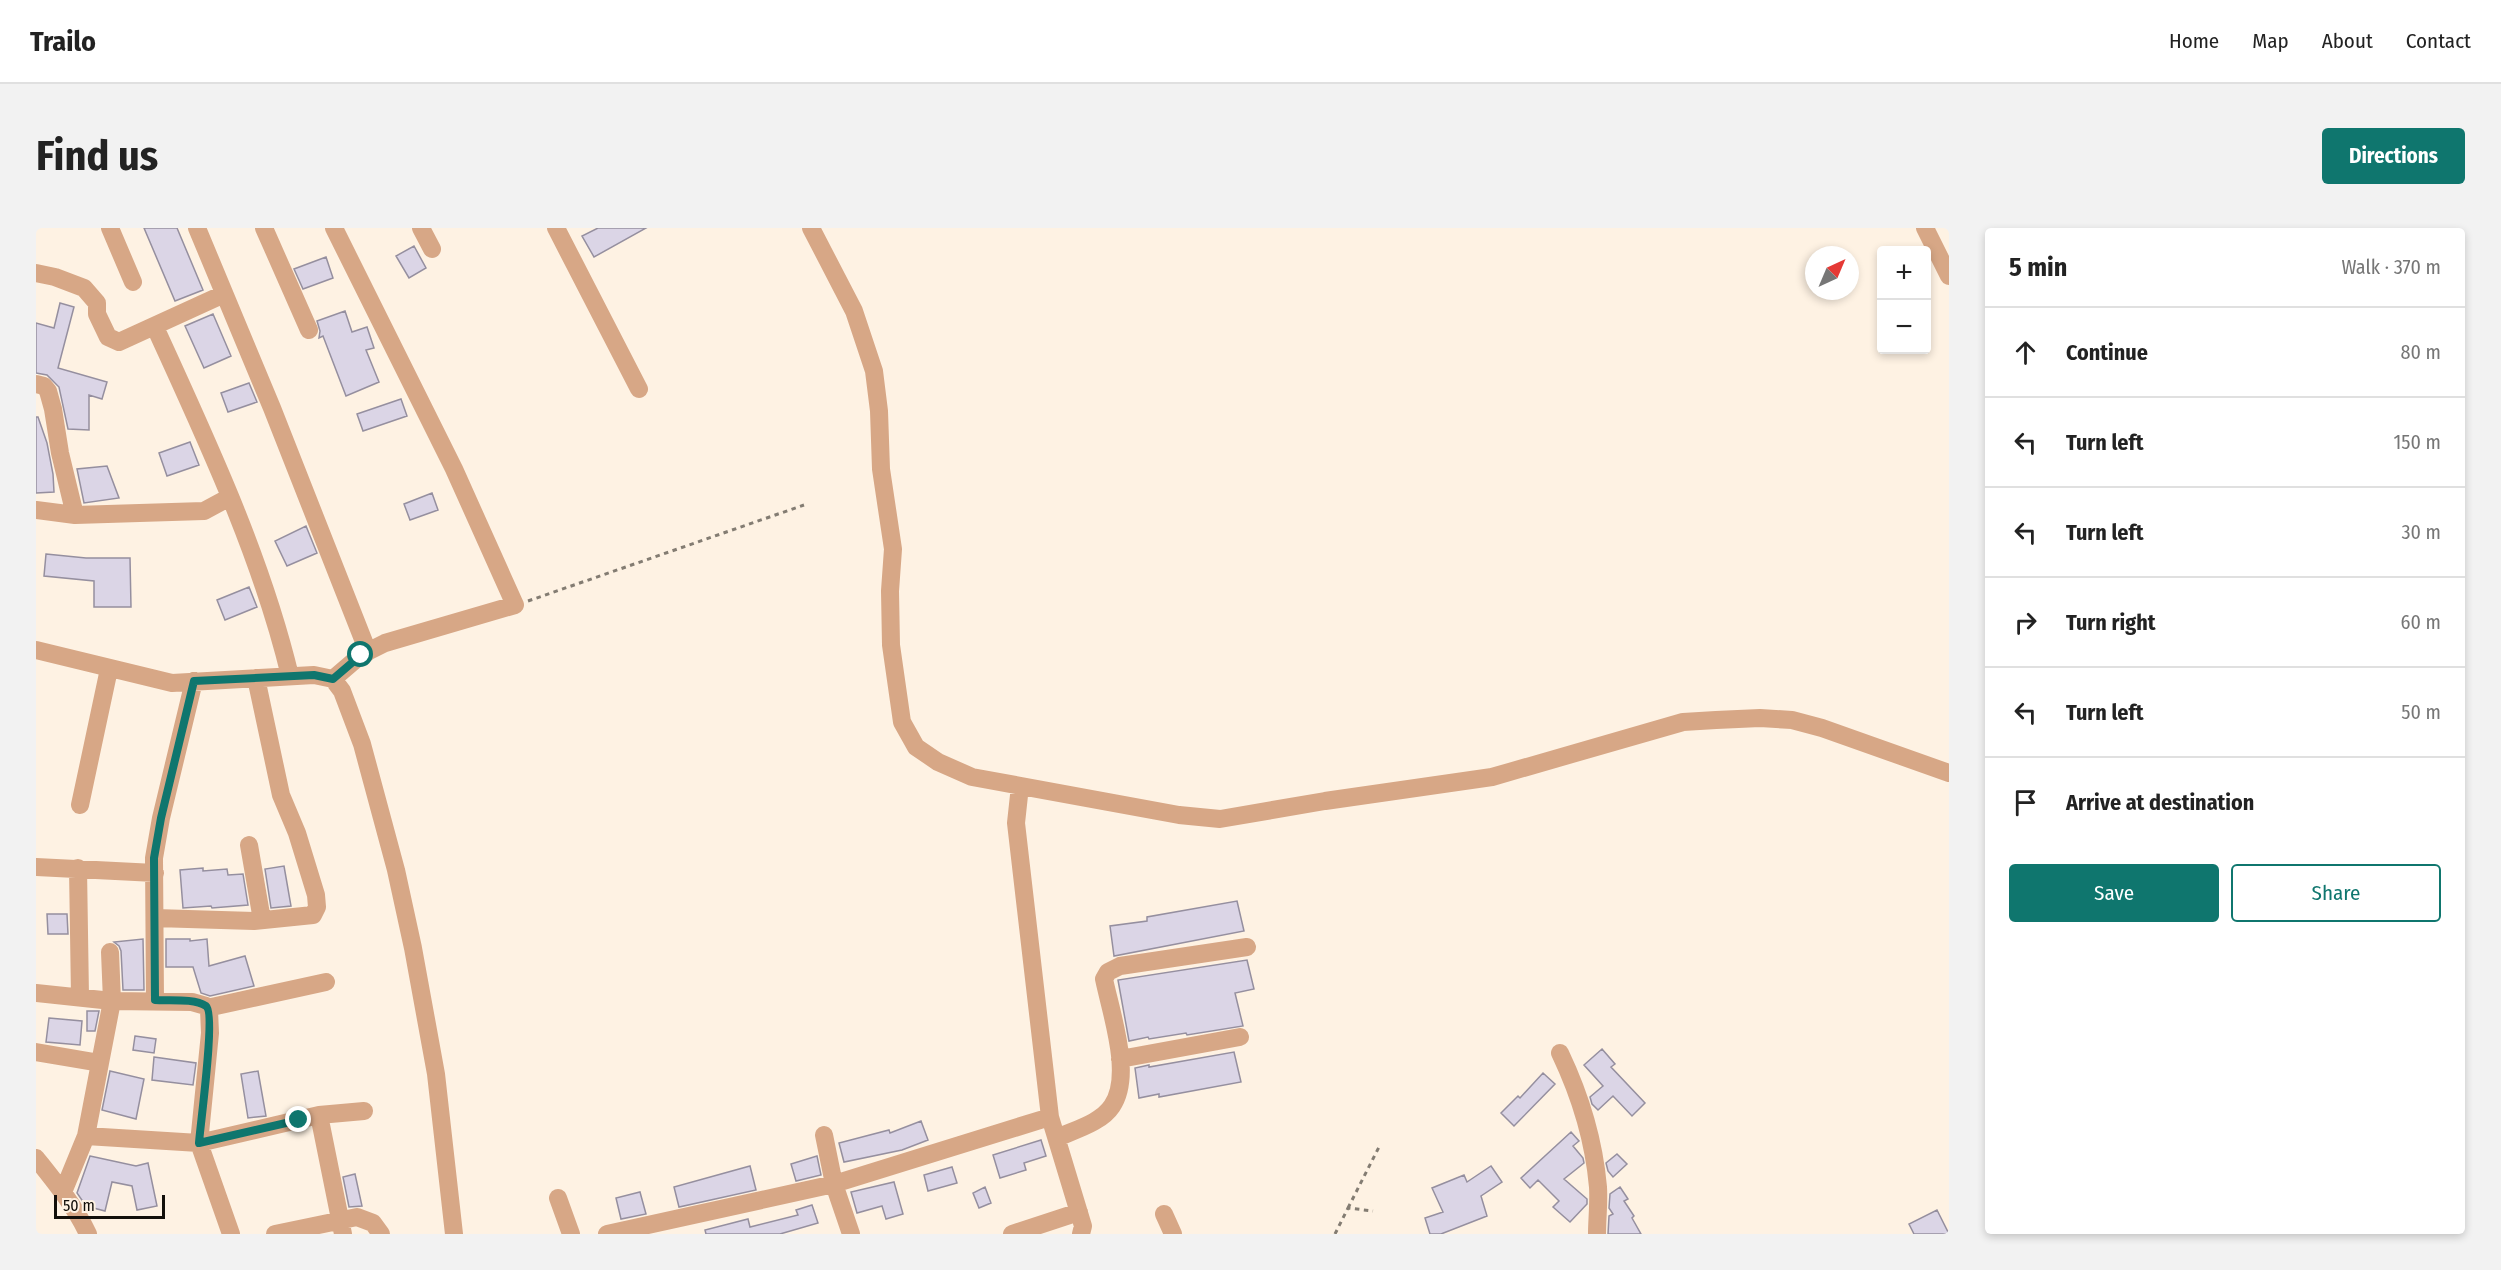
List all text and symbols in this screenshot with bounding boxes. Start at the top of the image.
text: Trailo [30,25,96,58]
text: Home [2169,28,2219,54]
text: Map [2252,28,2289,54]
text: About [2322,28,2373,54]
text: Contact [2406,28,2471,54]
button: Directions [2322,128,2465,184]
text: Find us [36,131,158,181]
north arrow [1805,246,1859,300]
map controls [1877,246,1931,354]
button: + [1877,246,1931,300]
text: 5 min [2009,252,2067,283]
text: Walk · 370 m [2341,255,2441,279]
button: − [1877,300,1931,354]
icon: ahead [2009,336,2042,369]
text: Continue [2066,339,2148,366]
text: 80 m [2401,340,2441,364]
icon: left [2009,426,2042,459]
text: Turn left [2066,429,2144,456]
text: 150 m [2394,430,2441,454]
icon: left [2009,516,2042,549]
text: Turn left [2066,519,2144,546]
text: 30 m [2401,520,2441,544]
icon: right [2009,606,2042,639]
text: Turn right [2066,609,2155,636]
text: 60 m [2401,610,2441,634]
route start [347,641,373,667]
icon: left [2009,696,2042,729]
text: Turn left [2066,699,2144,726]
text: 50 m [2401,700,2441,724]
icon: arrive [2009,786,2042,819]
text: Arrive at destination [2066,789,2254,816]
button: Save [2009,864,2219,922]
button: Share [2231,864,2441,922]
route end [285,1106,311,1132]
scale bar [54,1192,165,1220]
text: 50 m [63,1196,95,1215]

